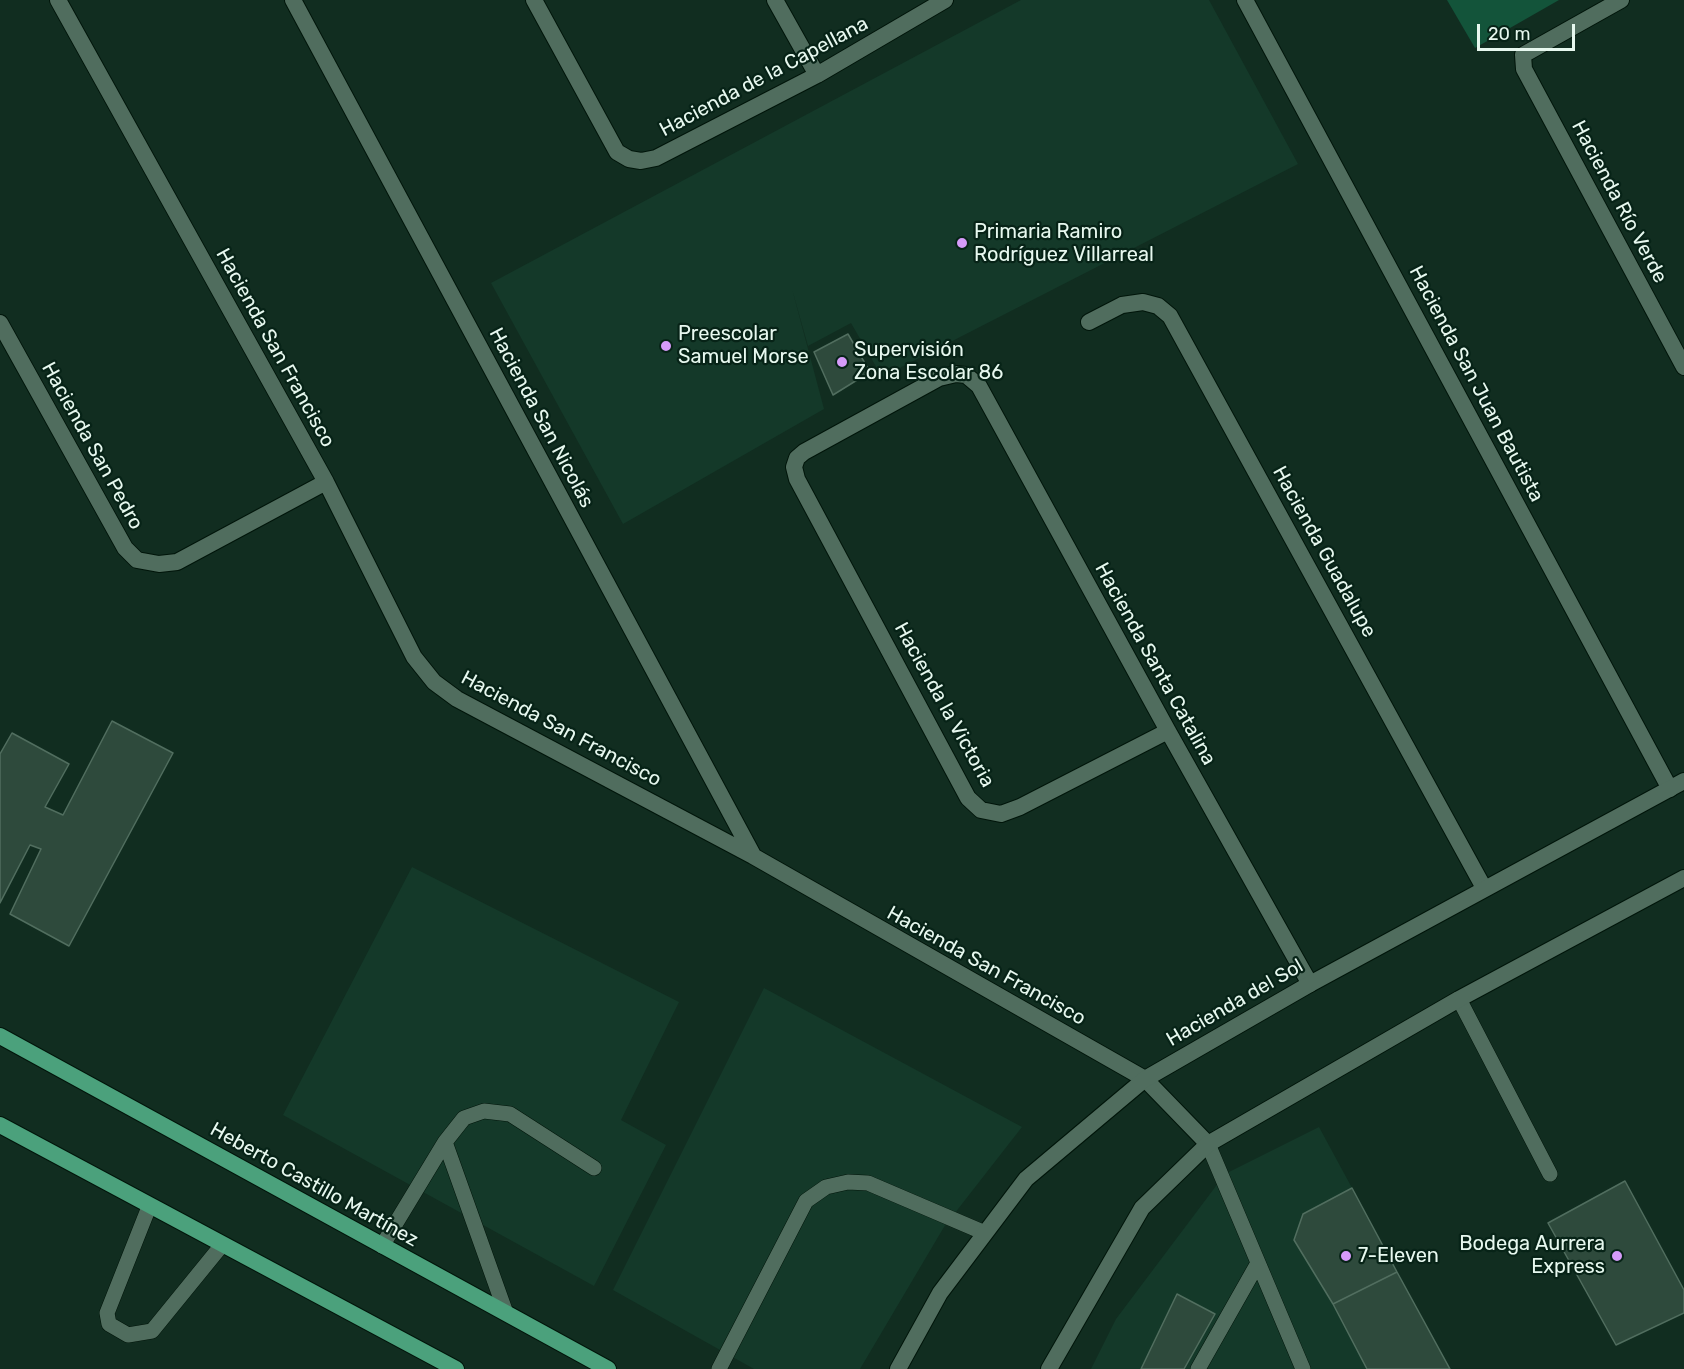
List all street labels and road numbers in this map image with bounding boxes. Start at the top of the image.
street label: Hacienda de la Capellana [656,12,872,142]
street label: Hacienda Río Verde [1566,117,1672,287]
street label: Hacienda San Francisco [210,244,340,452]
street label: Hacienda San Juan Bautista [1404,262,1548,506]
street label: Hacienda San Nicolás [483,324,599,512]
street label: Hacienda San Pedro [36,358,148,534]
street label: Hacienda Guadalupe [1267,462,1381,642]
street label: Hacienda Santa Catalina [1089,559,1221,769]
street label: Hacienda la Victoria [889,618,999,792]
street label: Hacienda San Francisco [457,666,665,792]
street label: Hacienda San Francisco [882,901,1090,1031]
street label: Hacienda del Sol [1162,954,1308,1052]
street label: Heberto Castillo Martínez [206,1118,422,1252]

